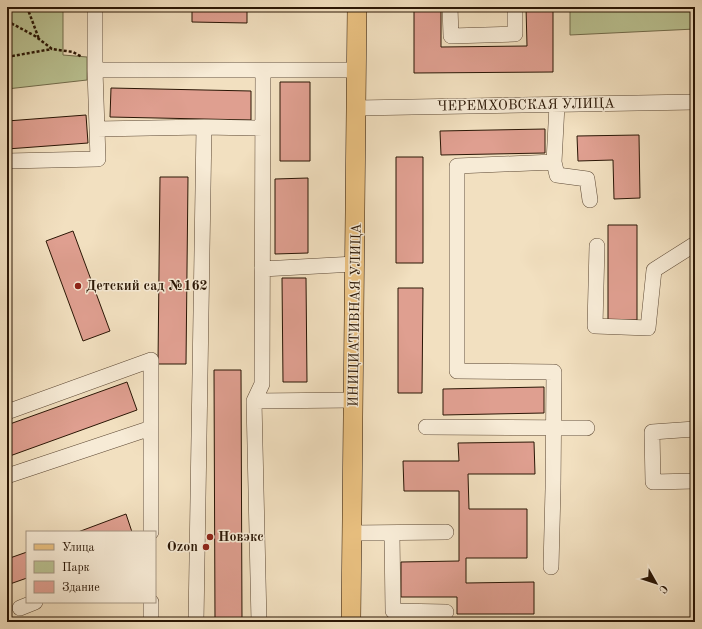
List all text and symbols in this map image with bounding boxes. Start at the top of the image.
street label: ЧЕРЕМХОВСКАЯ УЛИЦА [437,96,615,114]
street label: ИНИЦИАТИВНАЯ УЛИЦА [346,223,364,407]
place label: Детский сад №162 [86,279,208,293]
marker: Детский сад №162 [73,281,83,291]
place label: Новэкс [218,530,264,544]
legend [26,531,156,603]
marker: Новэкс [205,532,215,542]
place label: Ozon [167,540,198,554]
text: Улица [62,542,95,554]
marker: Ozon [201,542,211,552]
text: Парк [62,562,90,574]
north arrow [636,563,676,603]
text: Здание [62,582,100,594]
text: С [656,582,669,595]

